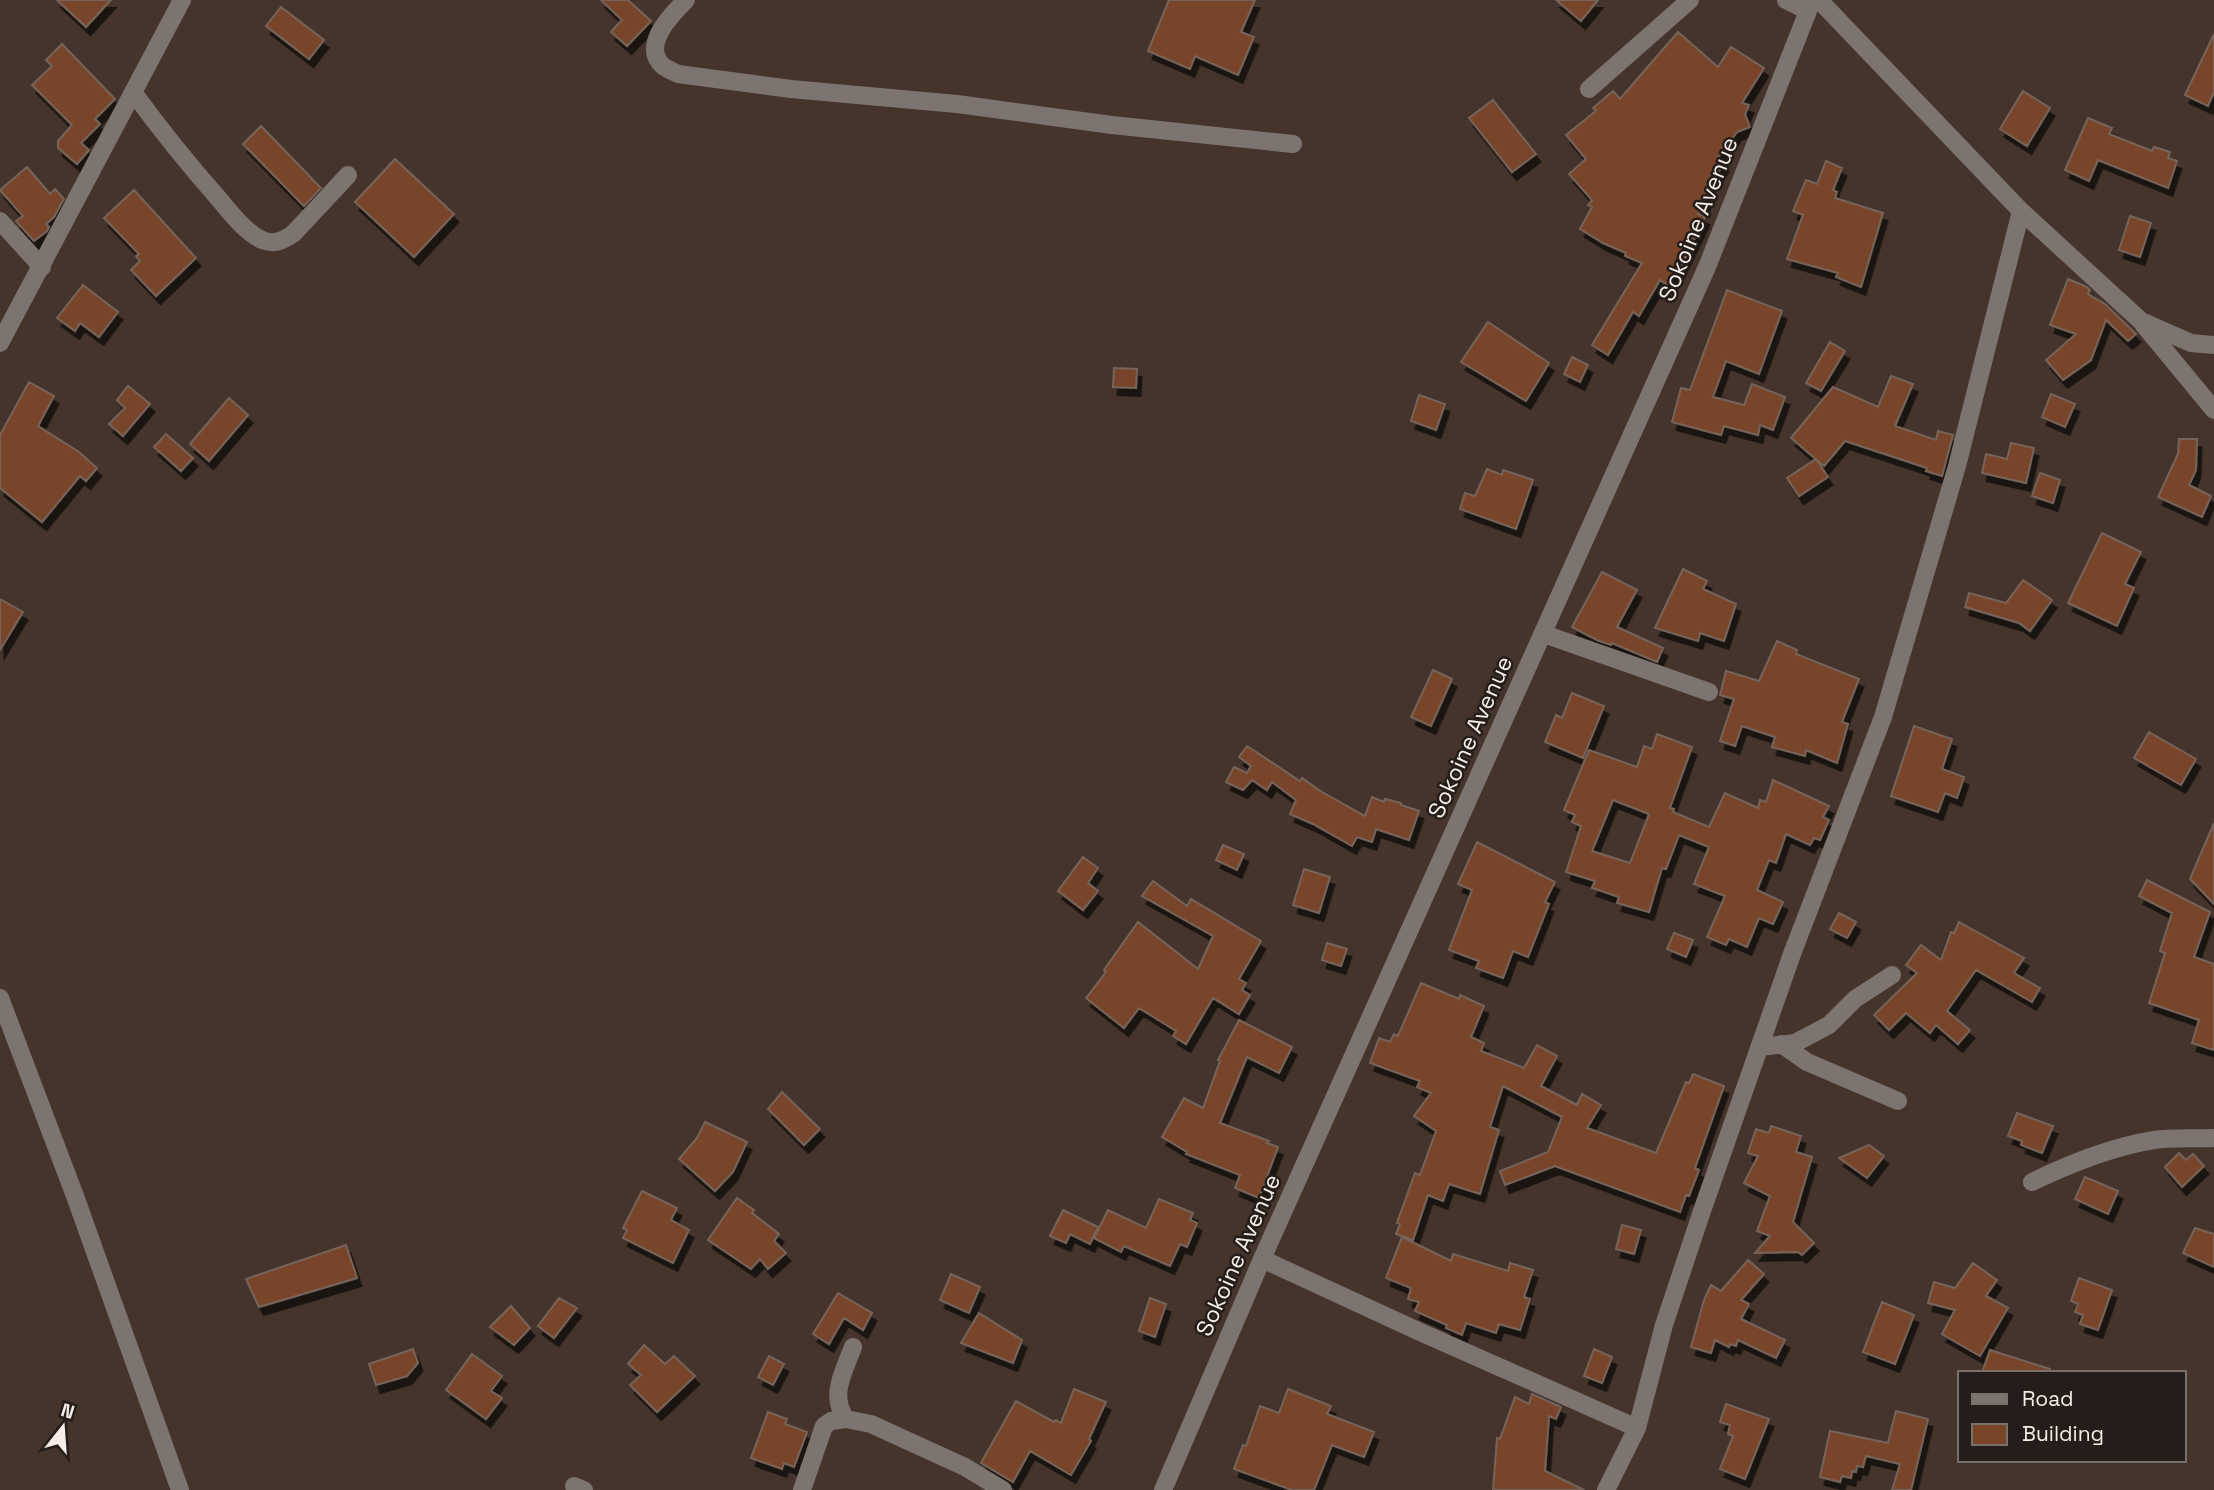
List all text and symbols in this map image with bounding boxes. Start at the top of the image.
street label: Sokoine Avenue [1651,132,1745,306]
street label: Sokoine Avenue [1421,651,1519,823]
street label: Sokoine Avenue [1189,1169,1287,1341]
legend [1958,1371,2186,1462]
text: Road [2022,1385,2074,1412]
north arrow [28,1392,98,1462]
text: N [58,1397,78,1425]
text: Building [2022,1420,2104,1447]

